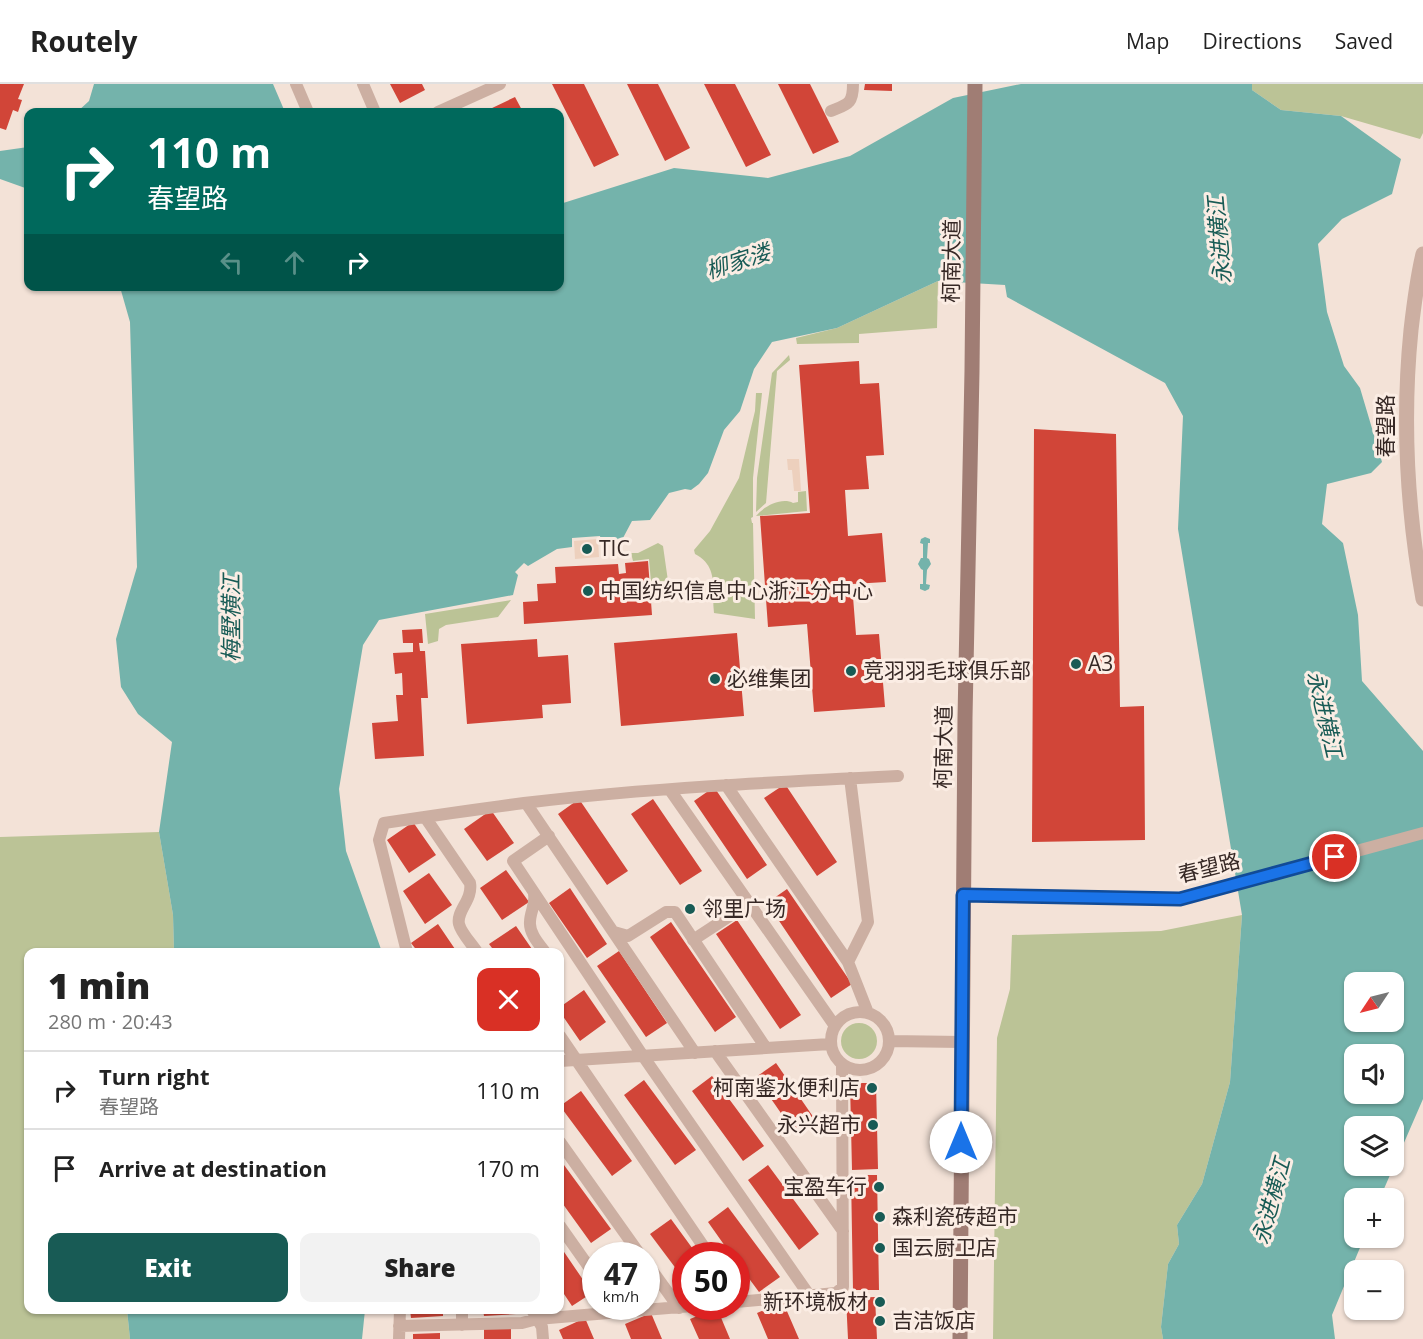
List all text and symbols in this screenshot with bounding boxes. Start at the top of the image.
text: Routely [30,22,137,60]
text: Map [1126,27,1169,55]
text: Directions [1202,27,1302,55]
text: Saved [1335,27,1393,55]
text: 110 m [147,123,271,180]
icon: right [48,132,126,210]
text: 春望路 [147,179,228,216]
water label: 永进横江 [1199,193,1237,285]
street label: 柯南大道 [936,219,966,303]
water label: 柳家溇 [702,235,777,285]
icon: left [215,246,248,279]
icon: ahead [278,246,311,279]
icon: right [341,246,374,279]
street label: 春望路 [1371,395,1399,458]
place label: TIC [599,534,630,562]
marker: TIC [580,542,594,556]
water label: 梅墅横江 [215,572,245,662]
place label: 中国纺织信息中心浙江分中心 [600,576,873,604]
marker: 中国纺织信息中心浙江分中心 [581,584,595,598]
place label: A3 [1088,649,1113,677]
place label: 竞羽羽毛球俱乐部 [863,656,1031,684]
marker: A3 [1069,657,1083,671]
place label: 必维集团 [727,664,811,692]
marker: 竞羽羽毛球俱乐部 [844,664,858,678]
water label: 永进横江 [1301,668,1351,762]
marker: 必维集团 [708,672,722,686]
street label: 柯南大道 [928,705,958,789]
pin [1309,831,1360,882]
icon: arrive [1318,840,1351,873]
street label: 春望路 [1175,846,1243,888]
place label: 邻里广场 [702,894,786,922]
marker: 邻里广场 [683,902,697,916]
text: 1 min [48,961,150,1010]
button: close [477,968,540,1031]
north arrow [1344,972,1404,1032]
map controls [1344,972,1404,1320]
text: 280 m · 20:43 [48,1008,173,1035]
button: sound [1344,1044,1404,1104]
text: Turn right [99,1061,210,1091]
place label: 柯南鉴水便利店 [713,1073,860,1101]
icon: right [48,1074,81,1107]
text: 110 m [476,1075,540,1105]
marker: 柯南鉴水便利店 [865,1081,879,1095]
text: 春望路 [99,1093,159,1120]
place label: 永兴超市 [777,1110,861,1138]
position arrow [929,1110,993,1174]
button: layers [1344,1116,1404,1176]
marker: 永兴超市 [866,1118,880,1132]
icon: arrive [48,1152,81,1185]
water label: 永进横江 [1244,1152,1296,1247]
text: Arrive at destination [99,1153,327,1183]
text: 170 m [476,1153,540,1183]
place label: 宝盈车行 [783,1172,867,1200]
marker: 宝盈车行 [872,1180,886,1194]
button: + [1344,1188,1404,1248]
place label: 森利瓷砖超市 [892,1202,1018,1230]
marker: 森利瓷砖超市 [873,1210,887,1224]
button: Exit [48,1233,288,1302]
button: Share [300,1233,540,1302]
place label: 国云厨卫店 [892,1233,997,1261]
marker: 国云厨卫店 [873,1241,887,1255]
speed limit sign: 50 [672,1242,750,1320]
text: 47 [604,1253,638,1294]
button: − [1344,1260,1404,1320]
text: km/h [603,1286,639,1306]
place label: 新环境板材 [763,1287,868,1315]
marker: 新环境板材 [873,1295,887,1309]
place label: 吉洁饭店 [892,1306,976,1334]
marker: 吉洁饭店 [873,1314,887,1328]

